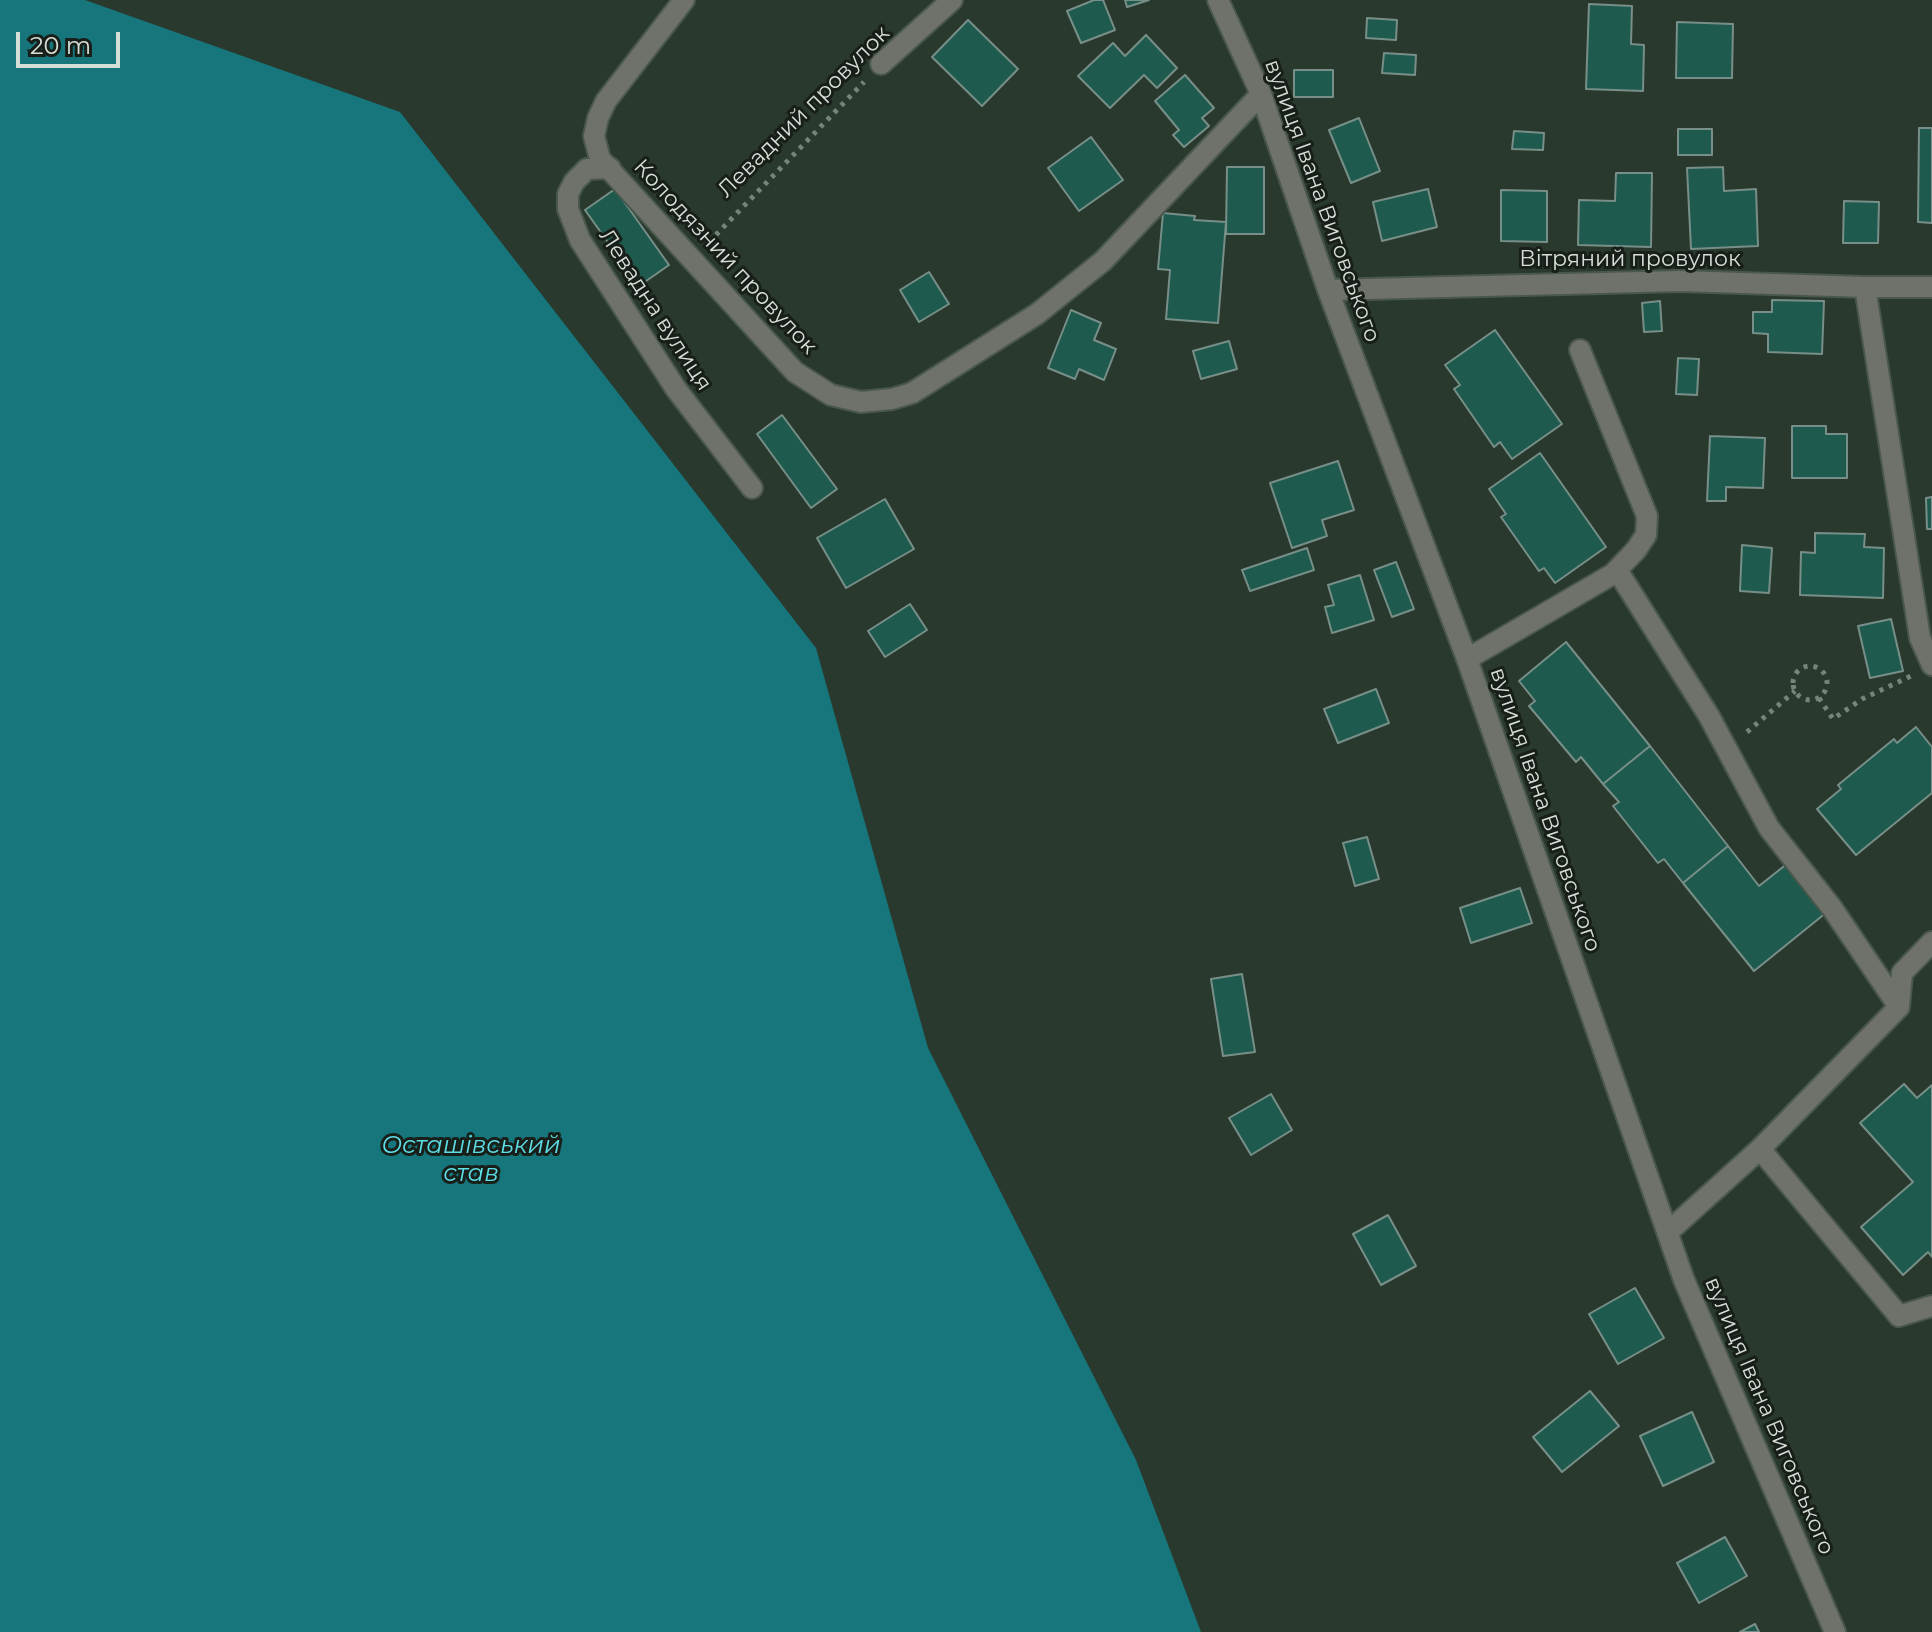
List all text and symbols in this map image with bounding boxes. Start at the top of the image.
scale bar [20,16,124,66]
street label: Левадний провулок [713,21,895,203]
text: 20 m [30,31,91,60]
street label: вулиця Івана Виговського [1259,56,1385,346]
street label: Колодязний провулок [628,154,822,360]
street label: Левадна вулиця [593,224,717,396]
street label: Вітряний провулок [1519,247,1741,273]
street label: вулиця Івана Виговського [1484,664,1606,956]
water label: Осташівський став [381,1132,561,1188]
street label: вулиця Івана Виговського [1698,1273,1840,1559]

